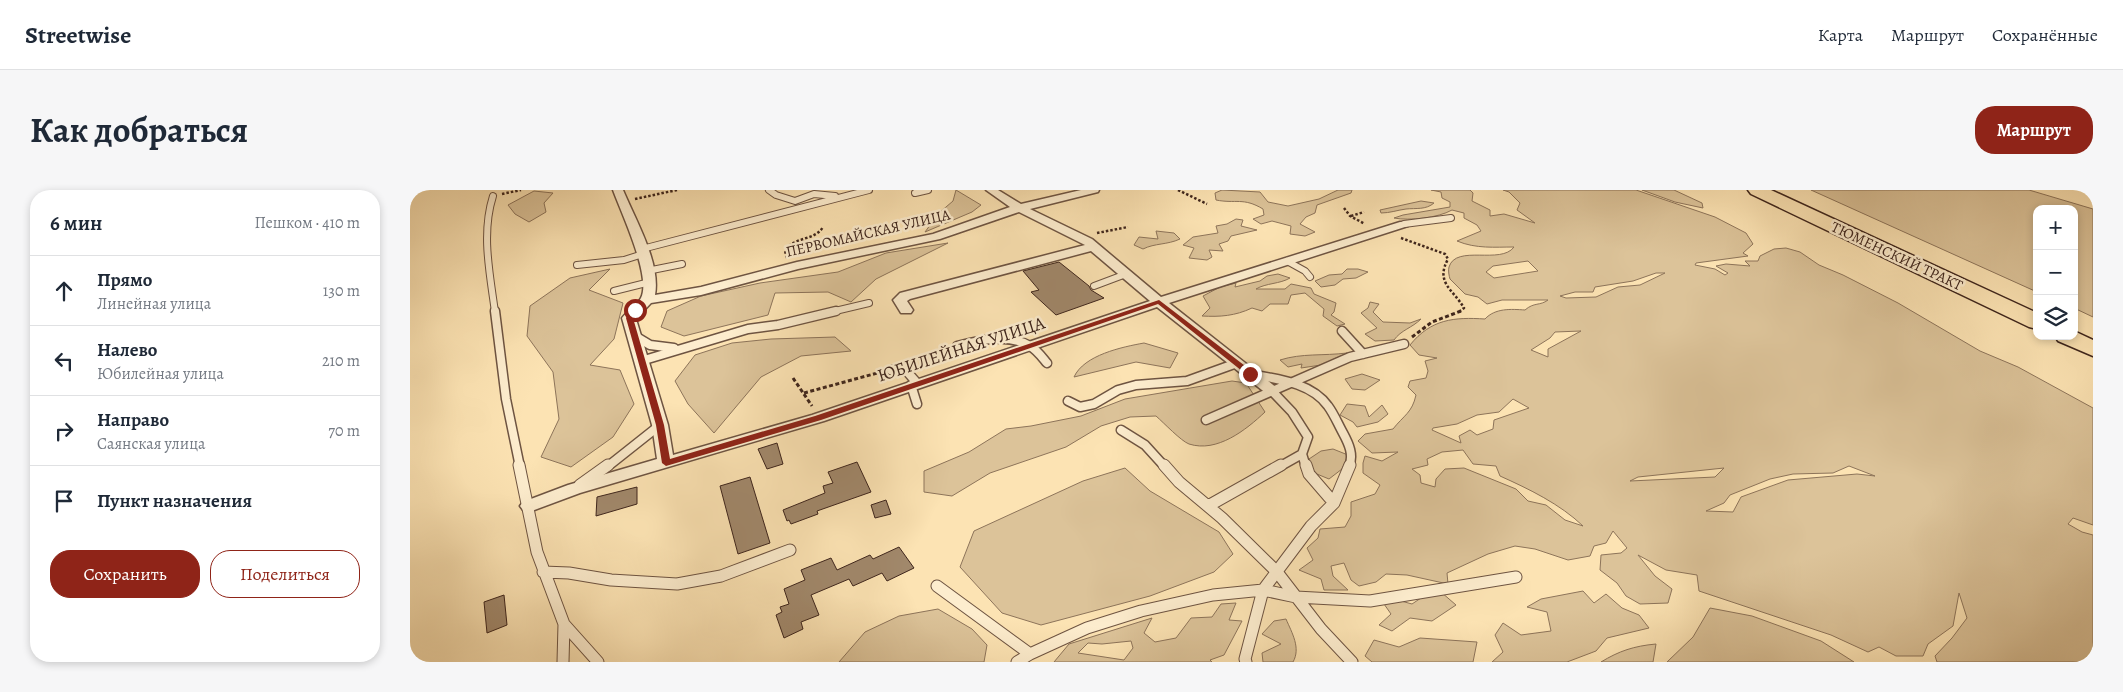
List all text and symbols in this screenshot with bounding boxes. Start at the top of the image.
text: Streetwise [25,19,131,51]
text: Карта [1818,23,1863,47]
text: Маршрут [1891,23,1964,47]
text: Сохранённые [1992,23,2098,47]
text: Как добраться [30,106,248,154]
button: Маршрут [1975,106,2093,154]
street label: ПЕРВОМАЙСКАЯ УЛИЦА [784,204,952,262]
map controls [2033,205,2078,340]
button: + [2033,205,2078,250]
text: 6 мин [50,209,102,237]
text: Пешком · 410 m [255,212,360,234]
street label: ТЮМЕНСКИЙ ТРАКТ [1828,217,1967,296]
button: − [2033,250,2078,295]
text: Прямо [97,267,152,293]
icon: ahead [50,277,78,305]
text: 130 m [323,280,360,302]
text: Линейная улица [97,293,211,315]
button: layers [2033,295,2078,340]
route start [624,299,647,322]
street label: ЮБИЛЕЙНАЯ УЛИЦА [874,310,1048,387]
text: Налево [97,337,157,363]
icon: left [50,347,78,375]
text: 210 m [322,350,360,372]
text: Юбилейная улица [97,363,224,385]
route end [1239,363,1262,386]
text: Направо [97,407,169,433]
icon: right [50,417,78,445]
text: 70 m [328,420,360,442]
text: Саянская улица [97,433,205,455]
icon: arrive [50,487,78,515]
text: Пункт назначения [97,488,252,514]
button: Сохранить [50,550,200,598]
button: Поделиться [210,550,360,598]

